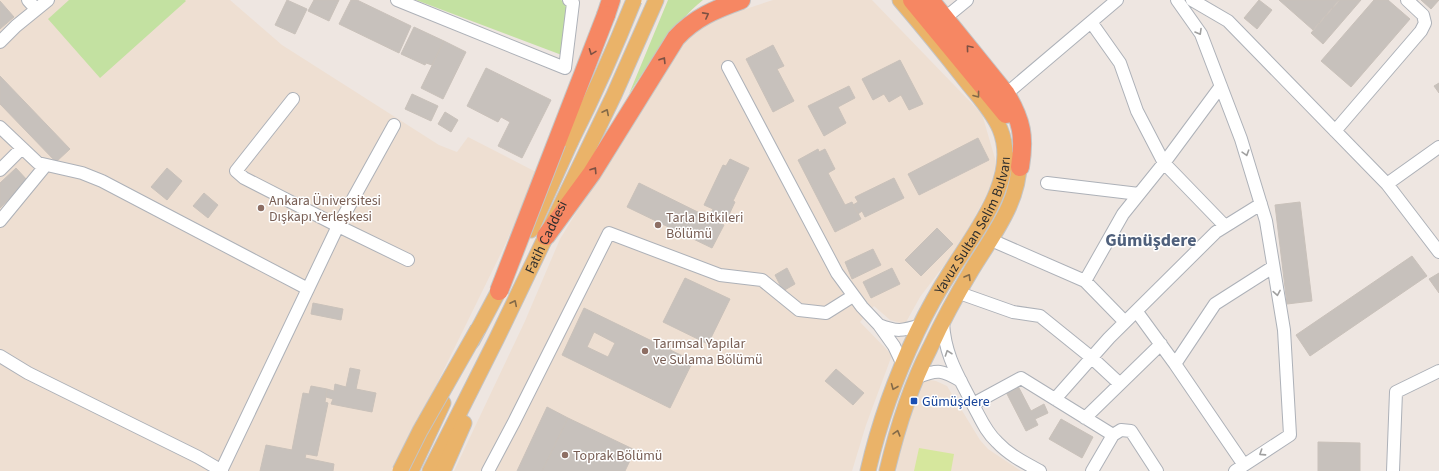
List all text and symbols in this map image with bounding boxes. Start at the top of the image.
one-way arrow [702,12,709,19]
one-way arrow [1194,28,1201,35]
one-way arrow [966,45,973,52]
one-way arrow [588,48,596,55]
one-way arrow [658,57,666,64]
one-way arrow [973,91,980,98]
one-way arrow [601,108,609,116]
one-way arrow [1241,150,1250,157]
street label: Yavuz Sultan Selim Bulvarı [929,156,1016,299]
one-way arrow [589,167,597,174]
place label: Ankara Üniversitesi Dışkapı Yerleşkesi [269,191,381,227]
street label: Fatih Caddesi [520,198,573,277]
marker: Ankara Üniversitesi Dışkapı Yerleşkesi [256,203,266,213]
place label: Tarla Bitkileri Bölümü [666,208,743,244]
marker: Tarla Bitkileri Bölümü [653,220,663,230]
district label: Gümüşdere [1105,228,1197,253]
one-way arrow [963,274,970,281]
one-way arrow [1272,290,1281,296]
one-way arrow [509,300,517,307]
place label: Tarımsal Yapılar ve Sulama Bölümü [653,334,763,370]
marker: Tarımsal Yapılar ve Sulama Bölümü [640,346,650,356]
one-way arrow [944,350,953,357]
one-way arrow [890,383,898,390]
place label: Gümüşdere [922,392,990,412]
marker: Gümüşdere [909,396,919,406]
one-way arrow [892,430,901,437]
place label: Toprak Bölümü [573,446,662,466]
one-way arrow [1259,448,1266,456]
marker: Toprak Bölümü [560,450,570,460]

